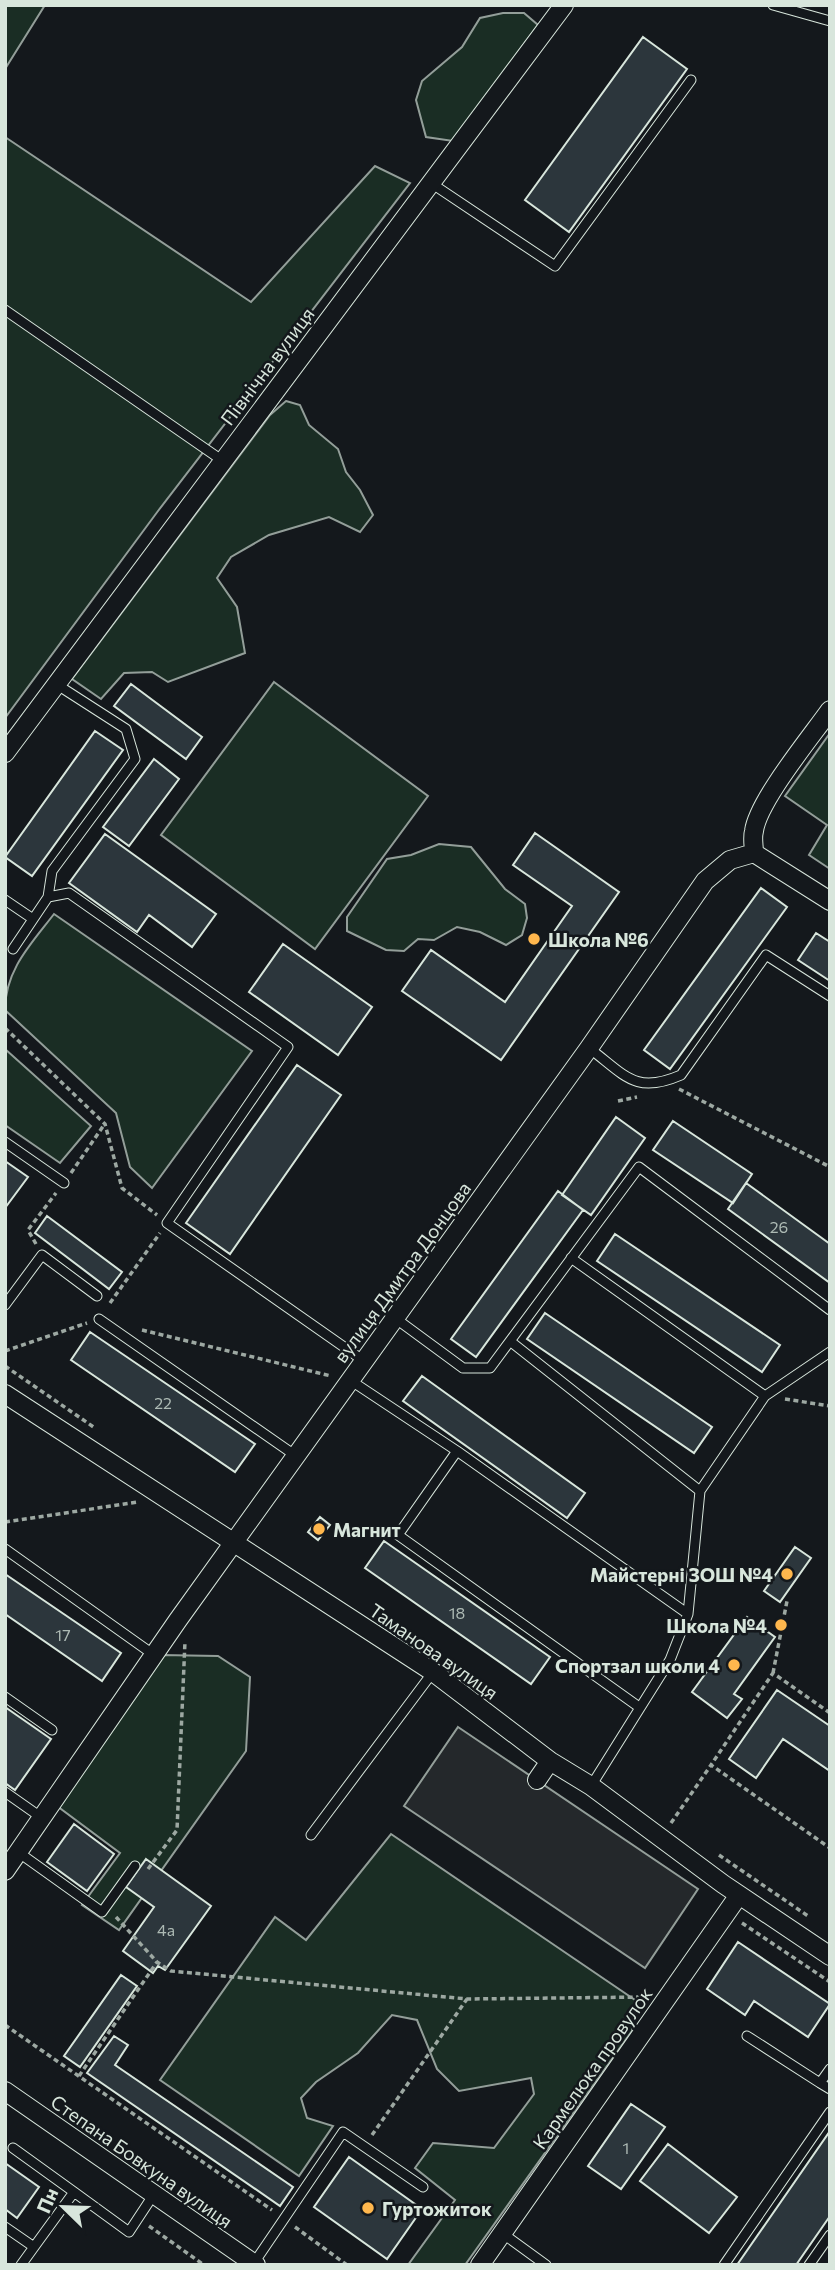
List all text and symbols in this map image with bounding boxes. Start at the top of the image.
street label: Північна вулиця [215,303,319,429]
place label: Школа №6 [548,928,649,951]
marker: Школа №6 [526,931,542,947]
street label: вулиця Дмитра Донцова [329,1177,475,1367]
house number: 26 [770,1217,788,1236]
house number: 22 [154,1393,172,1412]
place label: Магнит [333,1518,401,1541]
marker: Магнит [311,1521,327,1537]
place label: Майстерні ЗОШ №4 [590,1563,773,1586]
marker: Майстерні ЗОШ №4 [779,1566,795,1582]
street label: Таманова вулиця [365,1598,503,1704]
house number: 18 [449,1603,465,1622]
place label: Школа №4 [666,1614,767,1637]
marker: Школа №4 [773,1617,789,1633]
house number: 17 [55,1625,71,1644]
place label: Спортзал школи 4 [555,1654,720,1677]
marker: Спортзал школи 4 [726,1657,742,1673]
house number: 4а [157,1920,175,1939]
street label: Кармелюка провулок [527,1983,657,2153]
street label: Степана Бовкуна вулиця [47,2090,237,2232]
house number: 1 [623,2138,629,2157]
north arrow [28,2172,98,2242]
text: Пн [31,2184,62,2216]
place label: Гуртожиток [382,2197,492,2220]
marker: Гуртожиток [360,2200,376,2216]

